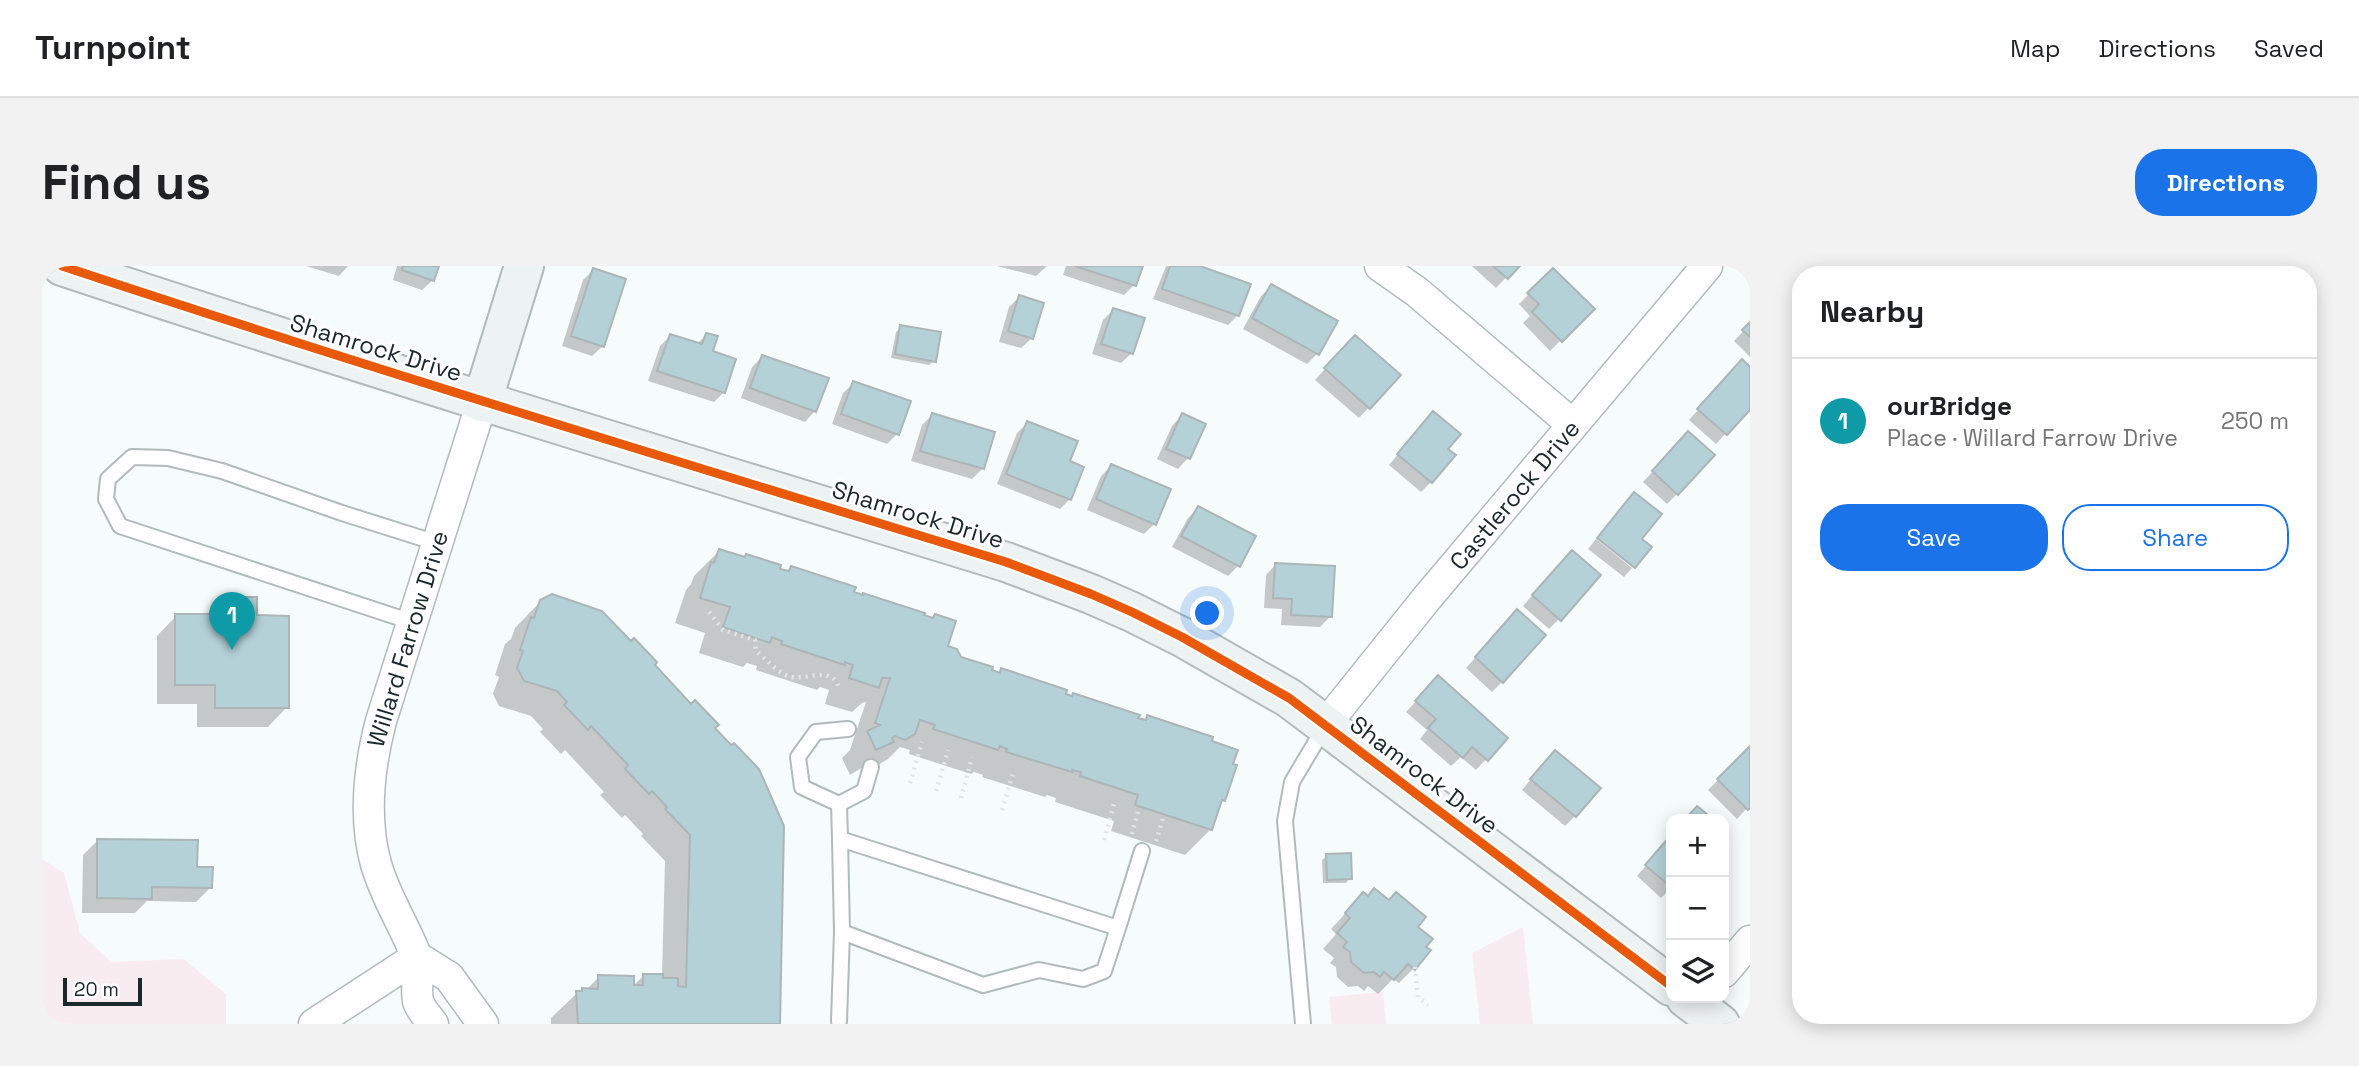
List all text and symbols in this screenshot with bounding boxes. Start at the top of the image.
text: Turnpoint [35,27,191,69]
text: Map [2010,33,2060,64]
text: Directions [2098,33,2216,64]
text: Saved [2254,33,2324,64]
button: Directions [2135,149,2317,216]
text: Find us [42,151,211,213]
text: Nearby [1820,292,1924,331]
street label: Shamrock Drive [286,307,466,388]
text: ourBridge [1887,389,2012,423]
text: 1 [1838,406,1848,436]
text: 250 m [2221,406,2289,436]
street label: Castlerock Drive [1443,413,1587,576]
text: Place · Willard Farrow Drive [1887,423,2178,453]
street label: Shamrock Drive [828,474,1008,555]
button: Save [1820,504,2048,571]
button: Share [2062,504,2289,571]
street label: Willard Farrow Drive [360,527,455,751]
pin: 1 [209,592,255,650]
your location [1190,596,1224,630]
street label: Shamrock Drive [1344,709,1505,841]
map controls [1666,814,1729,1003]
button: + [1666,814,1729,877]
button: − [1666,877,1729,940]
button: layers [1666,940,1729,1003]
scale bar [63,975,142,1007]
text: 20 m [74,977,119,1002]

